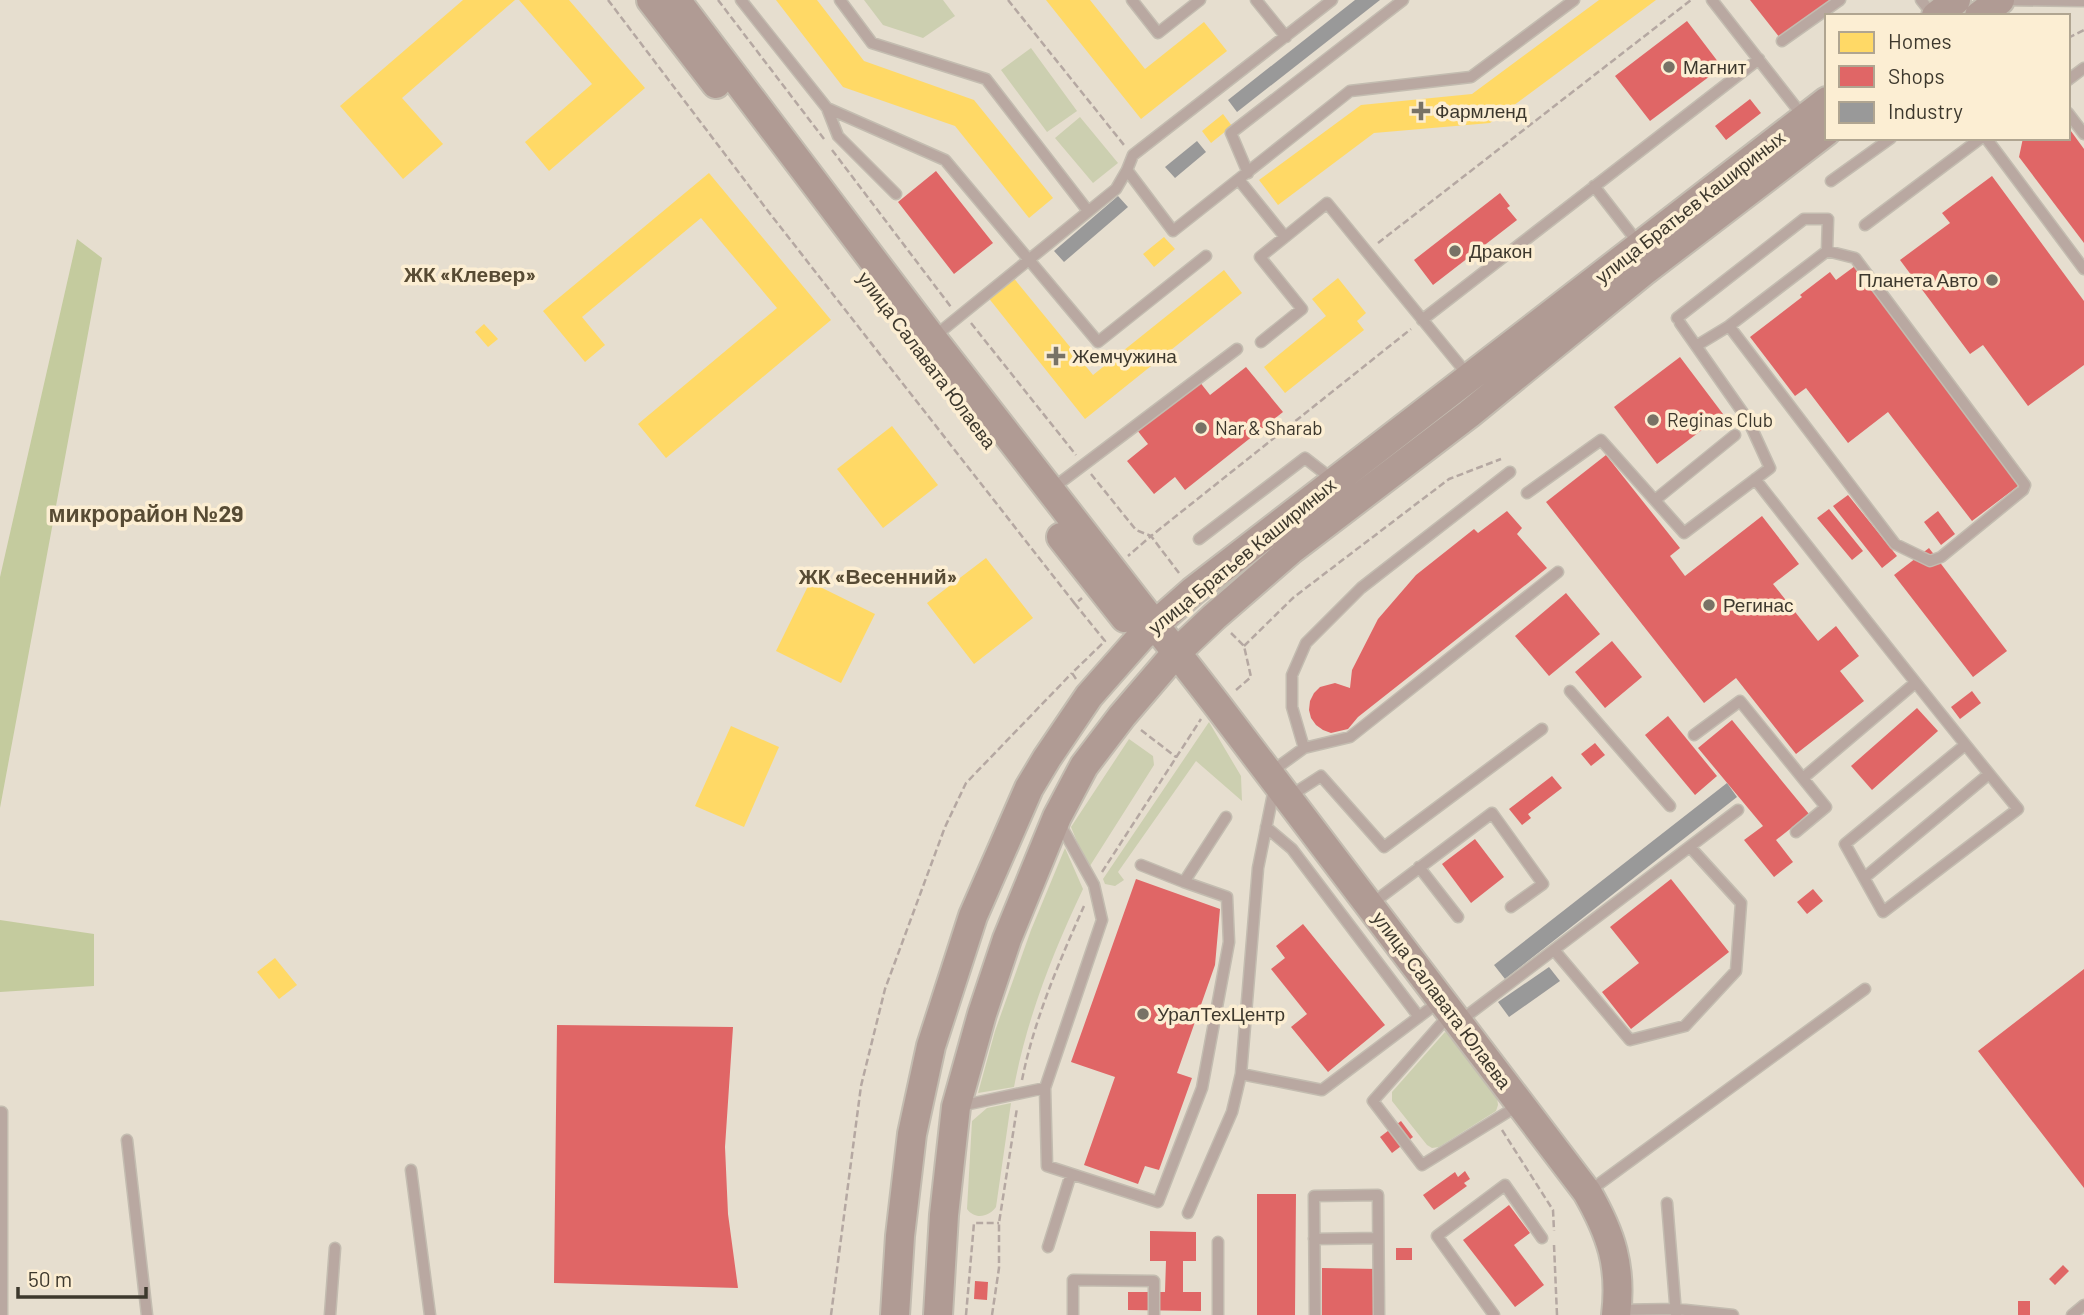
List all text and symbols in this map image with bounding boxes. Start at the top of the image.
legend [1825,14,2070,140]
text: Homes [1888,28,1952,53]
place label: Магнит [1683,55,1747,78]
marker: Магнит [1661,59,1677,75]
text: Shops [1888,63,1945,88]
text: Industry [1888,98,1963,123]
place label: Фармленд [1435,99,1527,122]
marker: Фармленд [1413,103,1429,119]
street label: улица Братьев Кашириных [1590,125,1790,288]
place label: Дракон [1469,239,1533,262]
marker: Дракон [1447,243,1463,259]
district label: ЖК «Клевер» [403,261,536,286]
street label: улица Салавата Юлаева [853,266,1002,453]
place label: Планета Авто [1858,268,1978,291]
marker: Планета Авто [1984,272,2000,288]
place label: Жемчужина [1072,344,1177,367]
marker: Жемчужина [1046,346,1066,366]
place label: Reginas Club [1667,408,1773,431]
marker: Reginas Club [1645,412,1661,428]
place label: Nar & Sharab [1215,416,1323,439]
marker: Nar & Sharab [1193,420,1209,436]
street label: улица Братьев Кашириных [1143,473,1340,638]
district label: микрорайон №29 [48,499,244,527]
district label: ЖК «Весенний» [798,563,957,588]
place label: Регинас [1723,593,1794,616]
marker: Регинас [1701,597,1717,613]
street label: улица Салавата Юлаева [1368,906,1517,1093]
place label: УралТехЦентр [1157,1002,1285,1025]
marker: УралТехЦентр [1135,1006,1151,1022]
scale bar [18,1256,145,1300]
text: 50 m [28,1266,72,1291]

